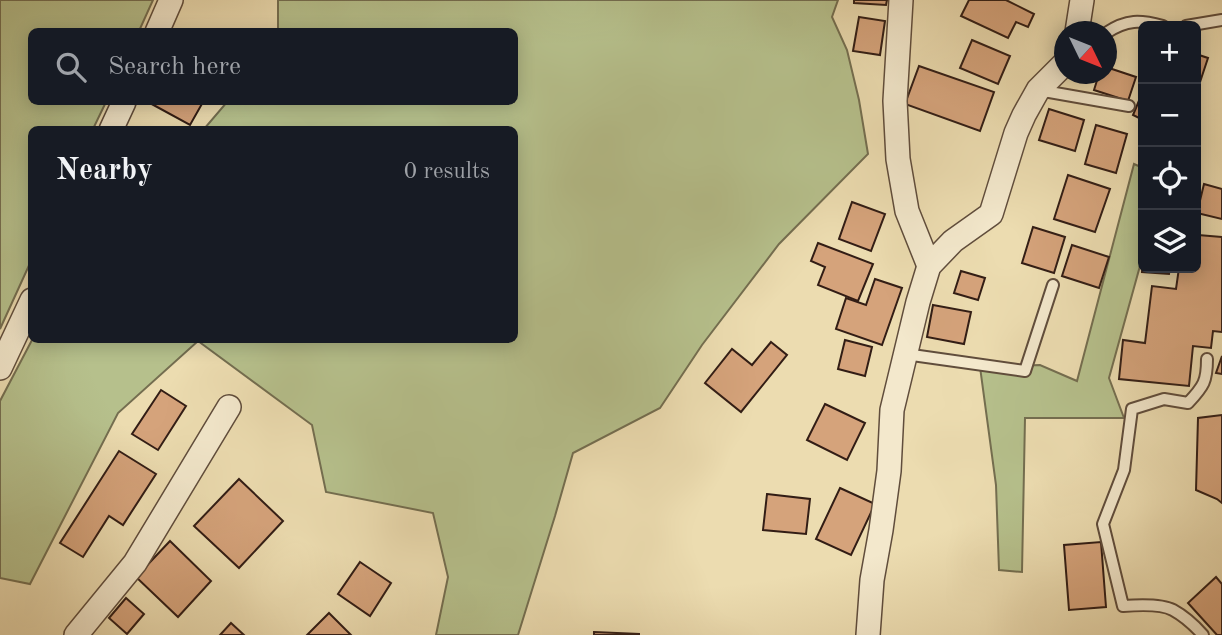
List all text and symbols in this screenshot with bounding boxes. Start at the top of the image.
north arrow [1054,21,1117,84]
map controls [1138,21,1201,273]
button: + [1138,21,1201,84]
search box [28,28,518,105]
icon: search [52,48,90,86]
text: Search here [108,54,241,80]
button: − [1138,84,1201,147]
button: locate [1138,147,1201,210]
text: Nearby [56,156,153,186]
text: 0 results [404,160,490,183]
button: layers [1138,210,1201,273]

